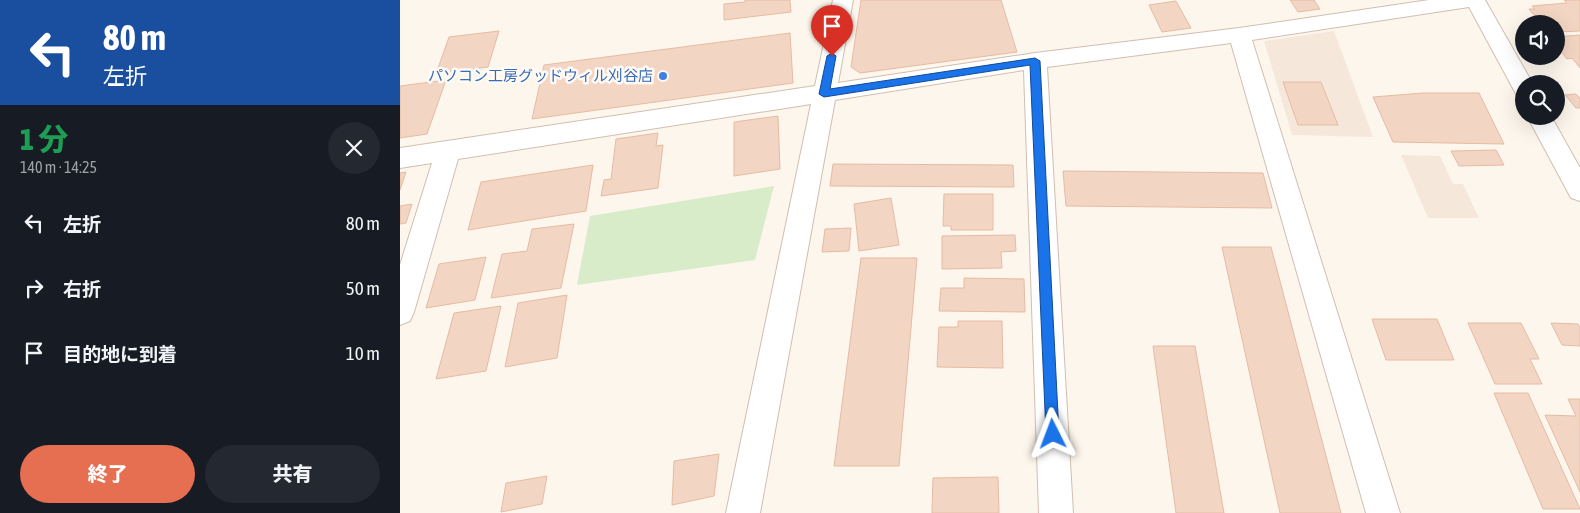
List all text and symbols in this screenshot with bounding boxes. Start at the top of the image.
pin [811,5,853,56]
icon: arrive [818,12,846,40]
map controls [1515,15,1565,125]
button: sound [1515,15,1565,65]
text: 80 m [103,17,166,57]
icon: left [20,20,85,85]
text: 左折 [103,63,147,89]
place label: パソコン工房グッドウィル刈谷店 [428,67,653,84]
marker: パソコン工房グッドウィル刈谷店 [657,70,669,82]
button: search [1515,75,1565,125]
text: 1 分 [20,122,68,156]
button: close [328,122,380,174]
text: 140 m · 14:25 [20,158,97,176]
icon: left [20,209,48,237]
text: 80 m [346,212,380,234]
text: 左折 [63,213,101,235]
icon: right [20,274,48,302]
text: 50 m [346,277,380,299]
text: 右折 [63,278,101,300]
icon: arrive [20,339,48,367]
text: 10 m [346,342,380,364]
text: 目的地に到着 [63,343,177,365]
position arrow [1026,407,1078,459]
button: 終了 [20,445,195,503]
button: 共有 [205,445,380,503]

